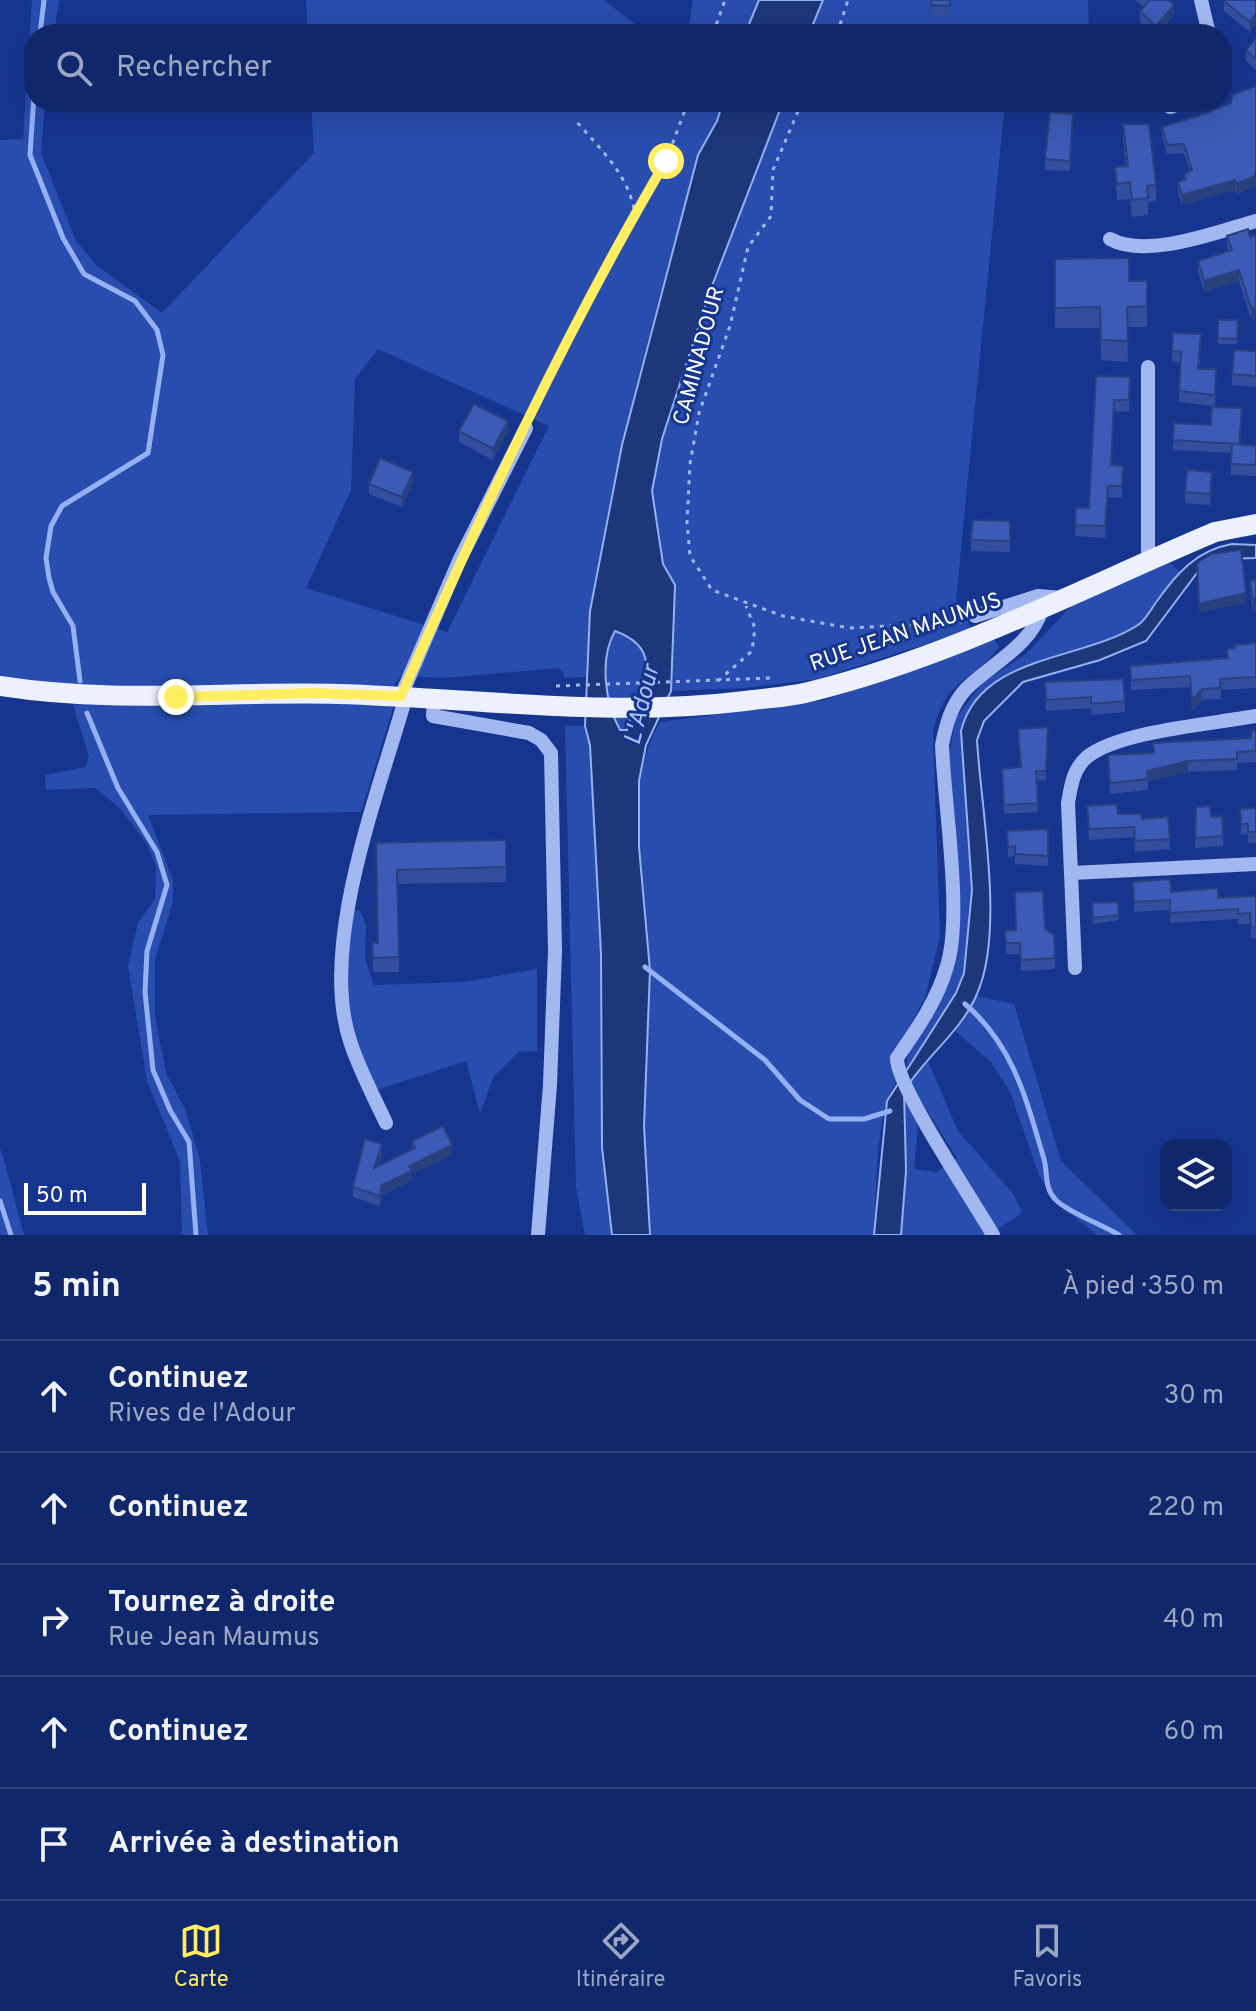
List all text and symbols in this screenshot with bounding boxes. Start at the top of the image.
search box [24,24,1232,112]
icon: search [52,46,96,90]
text: Rechercher [116,50,272,87]
route start [648,143,684,179]
street label: CAMINADOUR [669,284,731,428]
street label: RUE JEAN MAUMUS [807,588,1005,678]
water label: L'Adour [619,660,668,748]
route end [158,679,194,715]
map controls [1160,1139,1232,1211]
button: layers [1160,1139,1232,1211]
scale bar [24,1179,146,1215]
text: 50 m [36,1183,88,1210]
text: 5 min [32,1266,121,1309]
text: À pied · 350 m [1062,1271,1224,1304]
text: Continuez [108,1361,249,1398]
icon: ahead [32,1374,76,1418]
text: 30 m [1164,1380,1224,1413]
text: Rives de l'Adour [108,1398,296,1431]
icon: ahead [32,1486,76,1530]
text: Continuez [108,1490,249,1527]
text: 220 m [1147,1492,1224,1525]
text: Tournez à droite [108,1585,336,1622]
icon: right [32,1598,76,1642]
text: 40 m [1163,1604,1224,1637]
text: Rue Jean Maumus [108,1622,320,1655]
icon: ahead [32,1710,76,1754]
text: Continuez [108,1714,249,1751]
text: 60 m [1164,1716,1224,1749]
icon: arrive [32,1822,76,1866]
text: Arrivée à destination [108,1826,400,1863]
tab: Carte [174,1919,229,1994]
tab: Itinéraire [576,1919,665,1994]
tab: Favoris [1013,1919,1082,1994]

